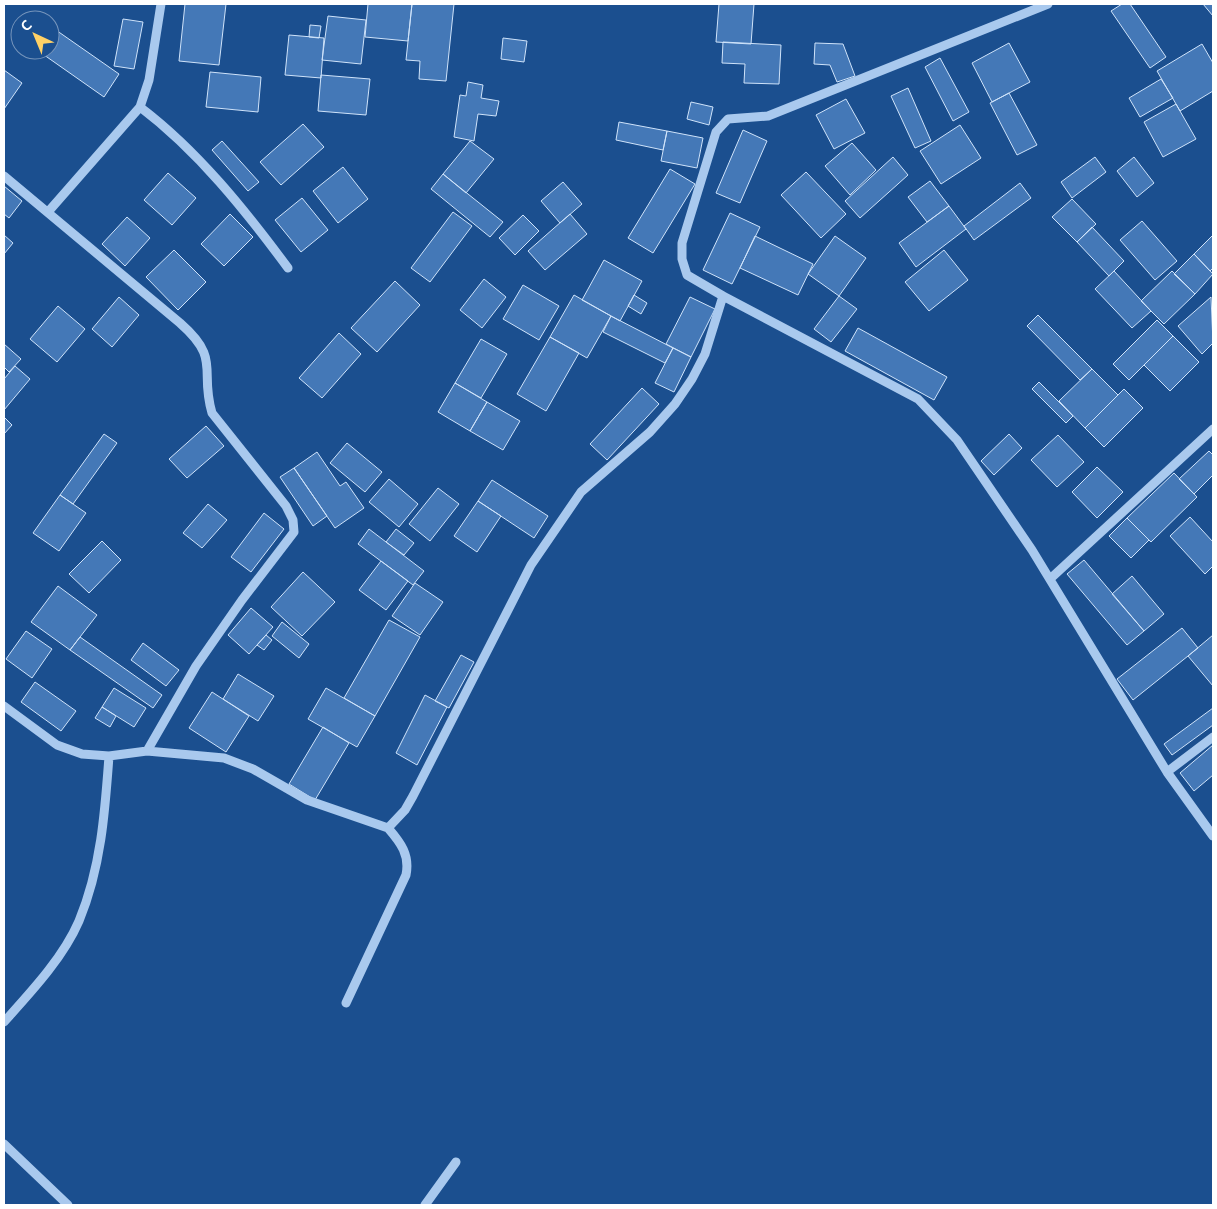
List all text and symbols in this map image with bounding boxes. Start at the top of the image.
north arrow [10,10,60,60]
text: С [17,17,35,35]

